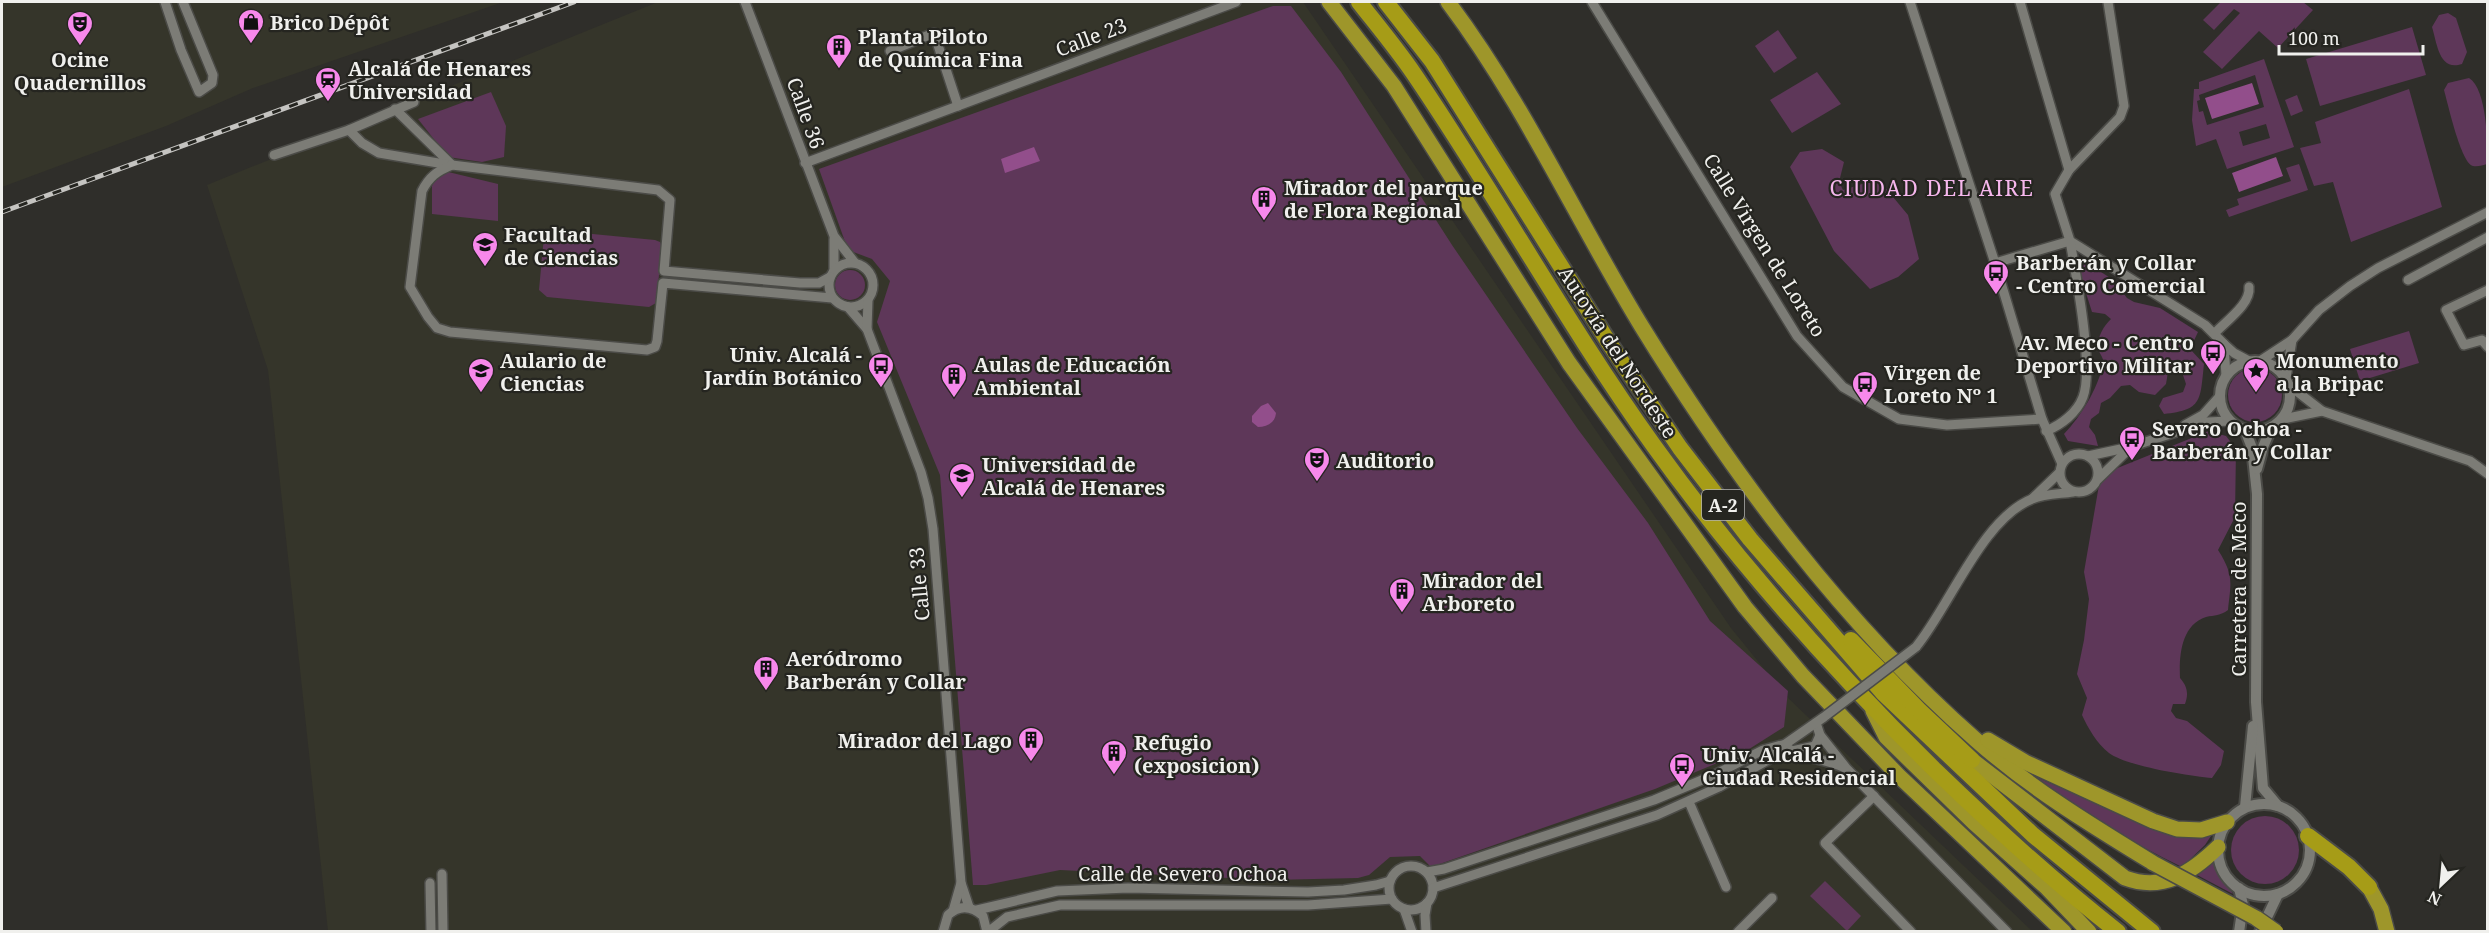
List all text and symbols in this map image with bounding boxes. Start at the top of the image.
shop icon: Brico Dépôt [236,7,266,45]
theatre icon: Ocine Quadernillos [65,9,95,47]
place label: Brico Dépôt [270,9,389,36]
street label: Calle 23 [1052,11,1130,63]
scale bar [2279,18,2423,56]
place label: Planta Piloto de Química Fina [858,23,1023,73]
text: 100 m [2288,26,2340,50]
building icon: Planta Piloto de Química Fina [824,32,854,70]
place label: Ocine Quadernillos [14,46,146,96]
place label: Alcalá de Henares Universidad [348,55,531,105]
station icon: Alcalá de Henares Universidad [313,65,343,103]
street label: Calle 36 [781,74,831,152]
street label: Calle Virgen de Loreto [1697,148,1833,342]
place label: Mirador del parque de Flora Regional [1284,174,1483,224]
district label: CIUDAD DEL AIRE [1830,174,2034,202]
building icon: Mirador del parque de Flora Regional [1249,184,1279,222]
place label: Facultad de Ciencias [504,221,618,271]
school or university icon: Facultad de Ciencias [470,230,500,268]
place label: Barberán y Collar - Centro Comercial [2016,249,2206,299]
bus stop icon: Barberán y Collar - Centro Comercial [1981,258,2011,296]
street label: Autovía del Nordeste [1552,261,1684,443]
place label: Av. Meco - Centro Deportivo Militar [2016,329,2195,379]
bus stop icon: Av. Meco - Centro Deportivo Militar [2198,338,2228,376]
place label: Univ. Alcalá - Jardín Botánico [703,341,862,391]
place label: Aulario de Ciencias [500,347,606,397]
place label: Monumento a la Bripac [2276,347,2399,397]
bus stop icon: Univ. Alcalá - Jardín Botánico [866,351,896,389]
place label: Aulas de Educación Ambiental [974,351,1171,401]
school or university icon: Aulario de Ciencias [466,356,496,394]
place icon: Monumento a la Bripac [2241,356,2271,394]
place label: Virgen de Loreto Nº 1 [1884,359,1998,409]
building icon: Aulas de Educación Ambiental [939,361,969,399]
bus stop icon: Virgen de Loreto Nº 1 [1850,369,1880,407]
place label: Severo Ochoa - Barberán y Collar [2152,415,2332,465]
bus stop icon: Severo Ochoa - Barberán y Collar [2117,424,2147,462]
theatre icon: Auditorio [1302,445,1332,483]
place label: Auditorio [1336,447,1434,474]
place label: Universidad de Alcalá de Henares [982,451,1165,501]
school or university icon: Universidad de Alcalá de Henares [947,461,977,499]
road number: A-2 [1702,490,1744,520]
street label: Carretera de Meco [2225,501,2252,677]
street label: Calle 33 [902,546,936,622]
place label: Mirador del Arboreto [1422,567,1543,617]
building icon: Mirador del Arboreto [1387,576,1417,614]
place label: Aeródromo Barberán y Collar [786,645,966,695]
building icon: Aeródromo Barberán y Collar [751,654,781,692]
building icon: Mirador del Lago [1016,725,1046,763]
place label: Mirador del Lago [838,727,1012,754]
place label: Refugio (exposicion) [1134,729,1259,779]
building icon: Refugio (exposicion) [1099,738,1129,776]
place label: Univ. Alcalá - Ciudad Residencial [1702,741,1896,791]
bus stop icon: Univ. Alcalá - Ciudad Residencial [1667,751,1697,789]
north arrow [2411,855,2471,915]
street label: Calle de Severo Ochoa [1078,860,1288,887]
text: N [2424,886,2445,911]

